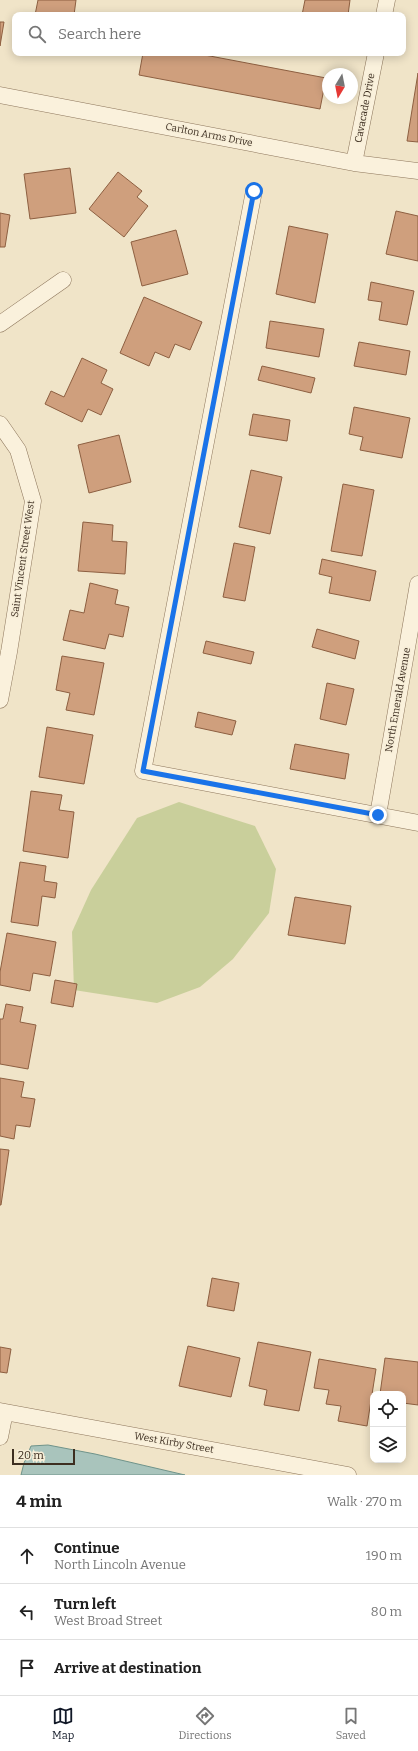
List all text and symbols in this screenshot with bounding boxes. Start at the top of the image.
search box [12,12,406,56]
icon: search [26,23,48,45]
text: Search here [58,25,141,43]
north arrow [322,68,358,104]
street label: Cavacade Drive [352,72,378,144]
street label: Carlton Arms Drive [164,121,254,149]
route start [245,182,263,200]
street label: Saint Vincent Street West [9,499,37,618]
street label: North Emerald Avenue [383,647,413,753]
route end [369,806,387,824]
map controls [370,1391,406,1463]
button: locate [370,1391,406,1427]
button: layers [370,1427,406,1463]
street label: West Kirby Street [133,1430,215,1456]
scale bar [12,1447,75,1466]
text: 20 m [18,1449,44,1462]
text: 4 min [16,1491,62,1512]
text: Walk · 270 m [327,1494,402,1509]
text: Continue [54,1539,120,1557]
icon: ahead [16,1545,38,1567]
text: 190 m [366,1548,402,1563]
text: North Lincoln Avenue [54,1557,186,1572]
text: Turn left [54,1595,116,1613]
icon: left [16,1601,38,1623]
text: 80 m [371,1604,402,1619]
text: West Broad Street [54,1613,162,1628]
icon: arrive [16,1657,38,1679]
text: Arrive at destination [54,1659,201,1677]
tab: Map [52,1705,74,1742]
tab: Directions [179,1705,231,1742]
tab: Saved [336,1705,366,1742]

